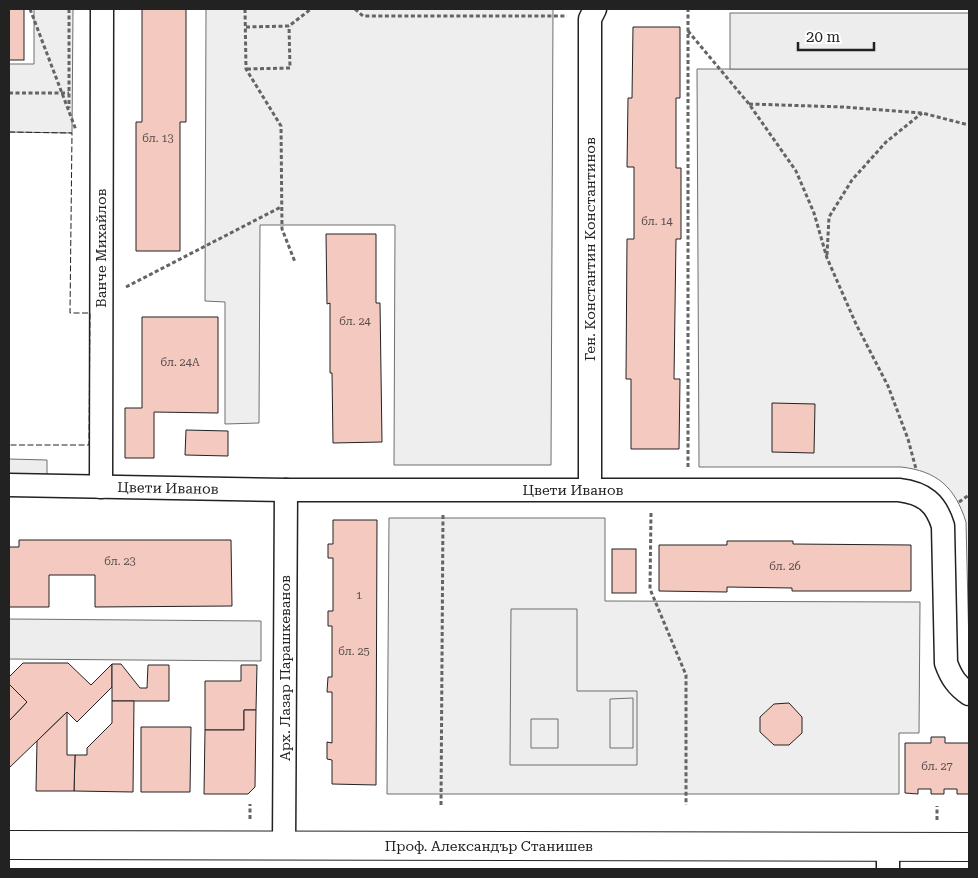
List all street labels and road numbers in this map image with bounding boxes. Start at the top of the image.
street label: Ген. Константин Константинов [582,137,598,361]
street label: Ванче Михайлов [93,188,109,308]
street label: Цвети Иванов [117,479,219,497]
street label: Цвети Иванов [522,482,624,498]
street label: Арх. Лазар Парашкеванов [277,575,293,761]
street label: Проф. Александър Станишев [385,838,593,854]

